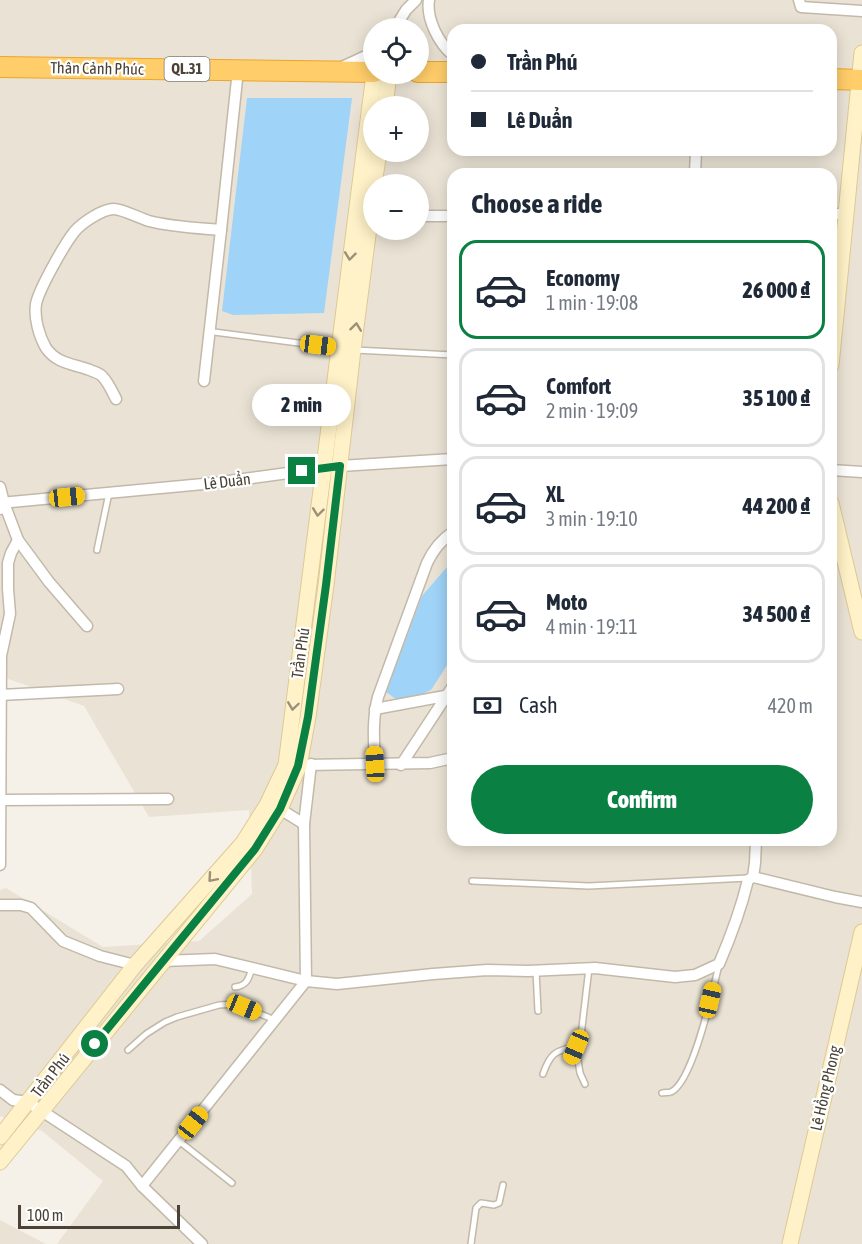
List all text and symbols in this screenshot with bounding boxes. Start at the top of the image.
map controls [363,18,429,240]
button: locate [363,18,429,84]
text: Trần Phú [507,49,577,75]
road number: QL.31 [164,57,210,81]
street label: Thân Cảnh Phúc [50,58,144,78]
button: + [363,96,429,162]
text: Lê Duẩn [507,107,572,133]
button: − [363,174,429,240]
text: Choose a ride [471,188,603,219]
one-way arrow [344,252,357,261]
icon: car [474,263,528,317]
text: Economy [546,265,620,291]
text: 26 000 ₫ [743,277,810,303]
text: 1 min · 19:08 [546,291,638,314]
one-way arrow [349,322,362,331]
car [299,334,337,356]
icon: car [474,371,528,425]
text: Comfort [546,373,611,399]
callout: 2 min [252,384,352,426]
text: 35 100 ₫ [743,385,810,411]
text: 2 min [281,393,322,416]
text: 2 min · 19:09 [546,399,638,422]
route end [288,457,315,484]
street label: Lê Duẩn [202,468,252,493]
icon: car [474,479,528,533]
text: XL [546,481,564,507]
car [48,486,86,508]
text: 44 200 ₫ [743,493,810,519]
text: 3 min · 19:10 [546,507,638,530]
one-way arrow [313,508,325,517]
icon: car [474,587,528,641]
text: Moto [546,589,588,615]
text: 34 500 ₫ [743,601,810,627]
text: 4 min · 19:11 [546,615,638,638]
street label: Trần Phú [287,626,312,680]
icon: cash [471,689,504,722]
text: Cash [519,692,558,718]
text: 420 m [768,694,813,717]
one-way arrow [288,701,300,710]
car [365,746,385,782]
button: Confirm [471,765,813,834]
one-way arrow [208,871,219,881]
car [697,980,723,1020]
car [224,992,264,1022]
car [561,1027,591,1067]
route start [81,1030,108,1057]
street label: Lê Hồng Phong [805,1043,845,1133]
street label: Trần Phú [26,1049,73,1101]
car [175,1103,211,1143]
scale bar [18,1202,180,1230]
text: 100 m [27,1206,63,1224]

